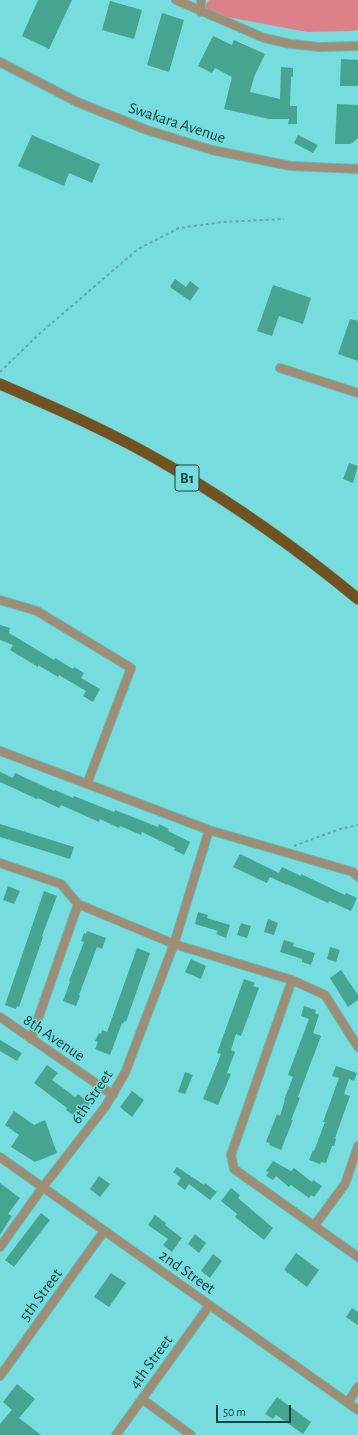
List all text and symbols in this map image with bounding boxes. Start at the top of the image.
street label: Swakara Avenue [126,98,228,148]
road number: B1 [175,465,199,491]
street label: 8th Avenue [19,1010,89,1066]
street label: 6th Street [67,1066,117,1128]
street label: 2nd Street [155,1246,219,1298]
street label: 5th Street [15,1265,67,1325]
street label: 4th Street [125,1332,177,1392]
scale bar [218,1397,293,1423]
text: 50 m [223,1406,246,1418]

